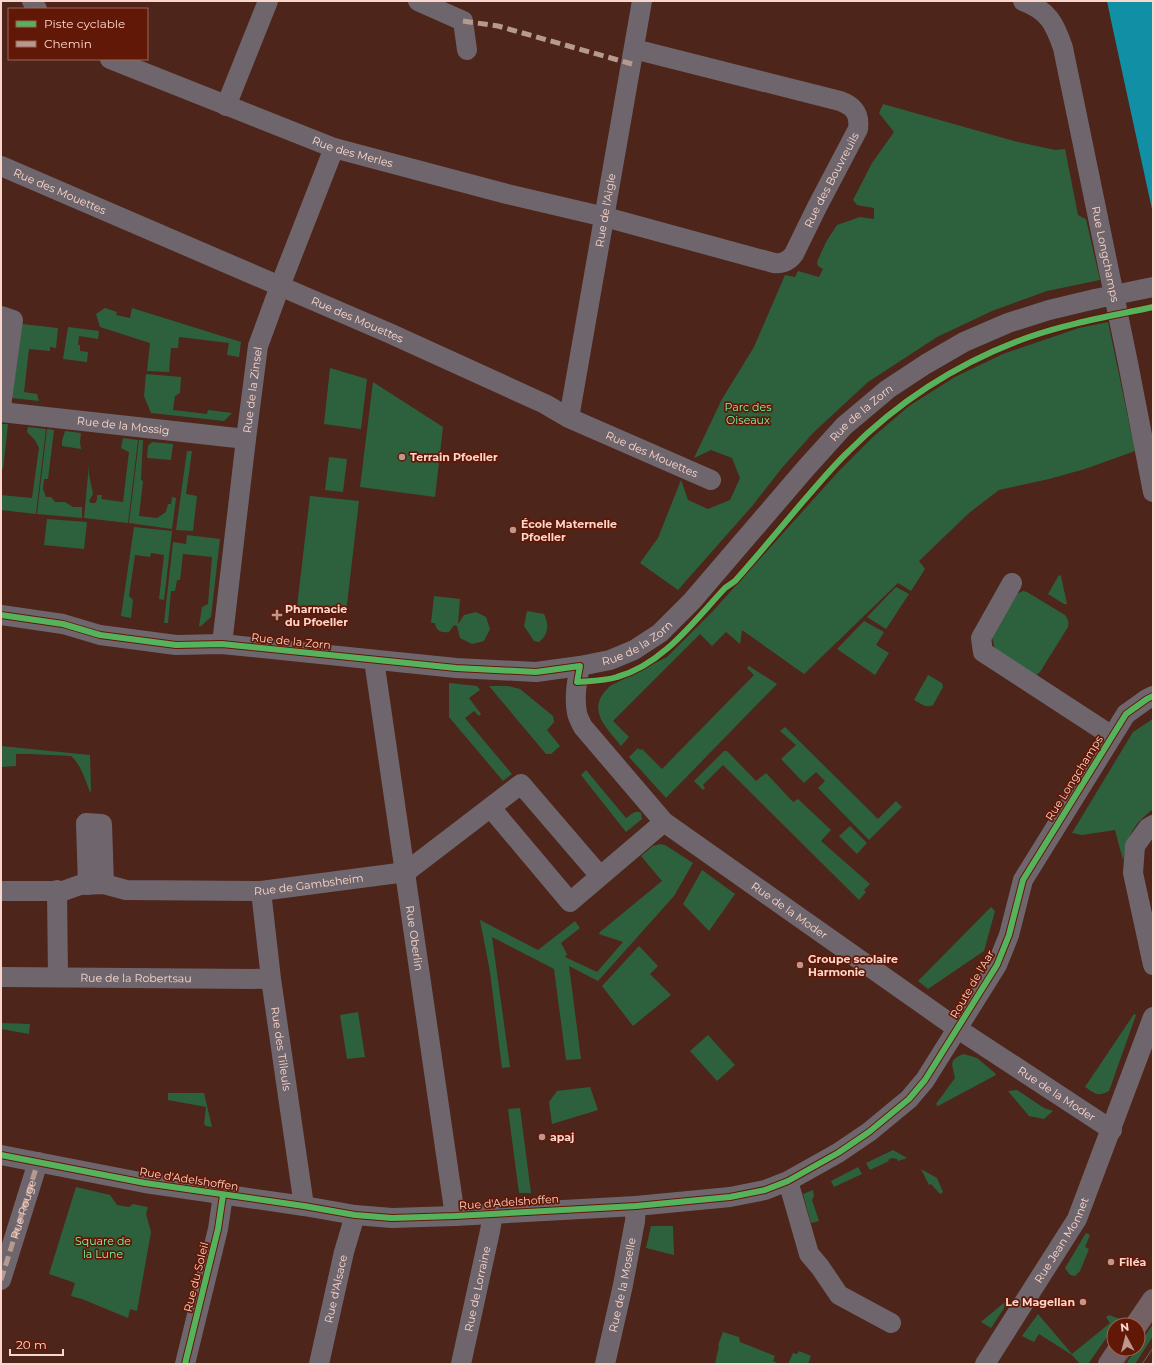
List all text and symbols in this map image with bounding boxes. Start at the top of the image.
legend [8,8,148,60]
text: Piste cyclable [44,16,125,31]
text: Chemin [44,36,92,51]
street label: Rue des Bouvreuils [801,129,862,230]
street label: Rue des Merles [310,133,395,171]
street label: Rue des Mouettes [11,165,109,218]
street label: Rue de l'Aigle [592,172,619,248]
street label: Rue Longchamps [1089,205,1122,304]
street label: Rue des Mouettes [309,293,406,346]
street label: Rue de la Zinsel [240,346,265,434]
street label: Rue de la Zorn [826,381,895,444]
park label: Parc des Oiseaux [724,400,772,427]
street label: Rue de la Mossig [76,413,170,438]
street label: Rue des Mouettes [604,428,701,481]
place label: Terrain Pfoeller [410,450,498,464]
marker: Terrain Pfoeller [397,452,407,462]
place label: École Maternelle Pfoeller [521,517,617,544]
marker: École Maternelle Pfoeller [508,525,518,535]
place label: Pharmacie du Pfoeller [285,602,348,629]
marker: Pharmacie du Pfoeller [272,610,282,620]
street label: Rue de la Zorn [601,618,675,668]
street label: Rue de la Zorn [251,630,331,652]
street label: Rue Longchamps [1042,732,1106,823]
street label: Rue de Gambsheim [254,871,364,898]
street label: Rue de la Moder [749,879,830,942]
street label: Rue Oberlin [403,904,426,972]
street label: Route de l'Aar [947,947,997,1021]
place label: Groupe scolaire Harmonie [808,952,898,979]
marker: Groupe scolaire Harmonie [795,960,805,970]
street label: Rue de la Robertsau [80,971,192,985]
street label: Rue des Tilleuls [268,1006,294,1092]
street label: Rue de la Moder [1015,1063,1098,1124]
place label: apaj [550,1130,574,1144]
marker: apaj [537,1132,547,1142]
street label: Rue d'Adelshoffen [138,1164,240,1194]
street label: Rue Rouge [7,1178,39,1241]
street label: Rue d'Adelshoffen [459,1192,559,1212]
street label: Rue Jean Monnet [1031,1195,1092,1285]
park label: Square de la Lune [75,1234,131,1261]
street label: Rue de la Moselle [605,1236,639,1334]
street label: Rue du Soleil [181,1240,211,1314]
street label: Rue de Lorraine [461,1244,494,1333]
street label: Rue d'Alsace [321,1253,350,1324]
place label: Filéa [1119,1255,1146,1269]
marker: Filéa [1106,1257,1116,1267]
place label: Le Magellan [1005,1295,1075,1309]
marker: Le Magellan [1078,1297,1088,1307]
north arrow [1106,1317,1146,1357]
text: N [1120,1320,1130,1335]
scale bar [10,1331,63,1357]
text: 20 m [16,1337,47,1352]

